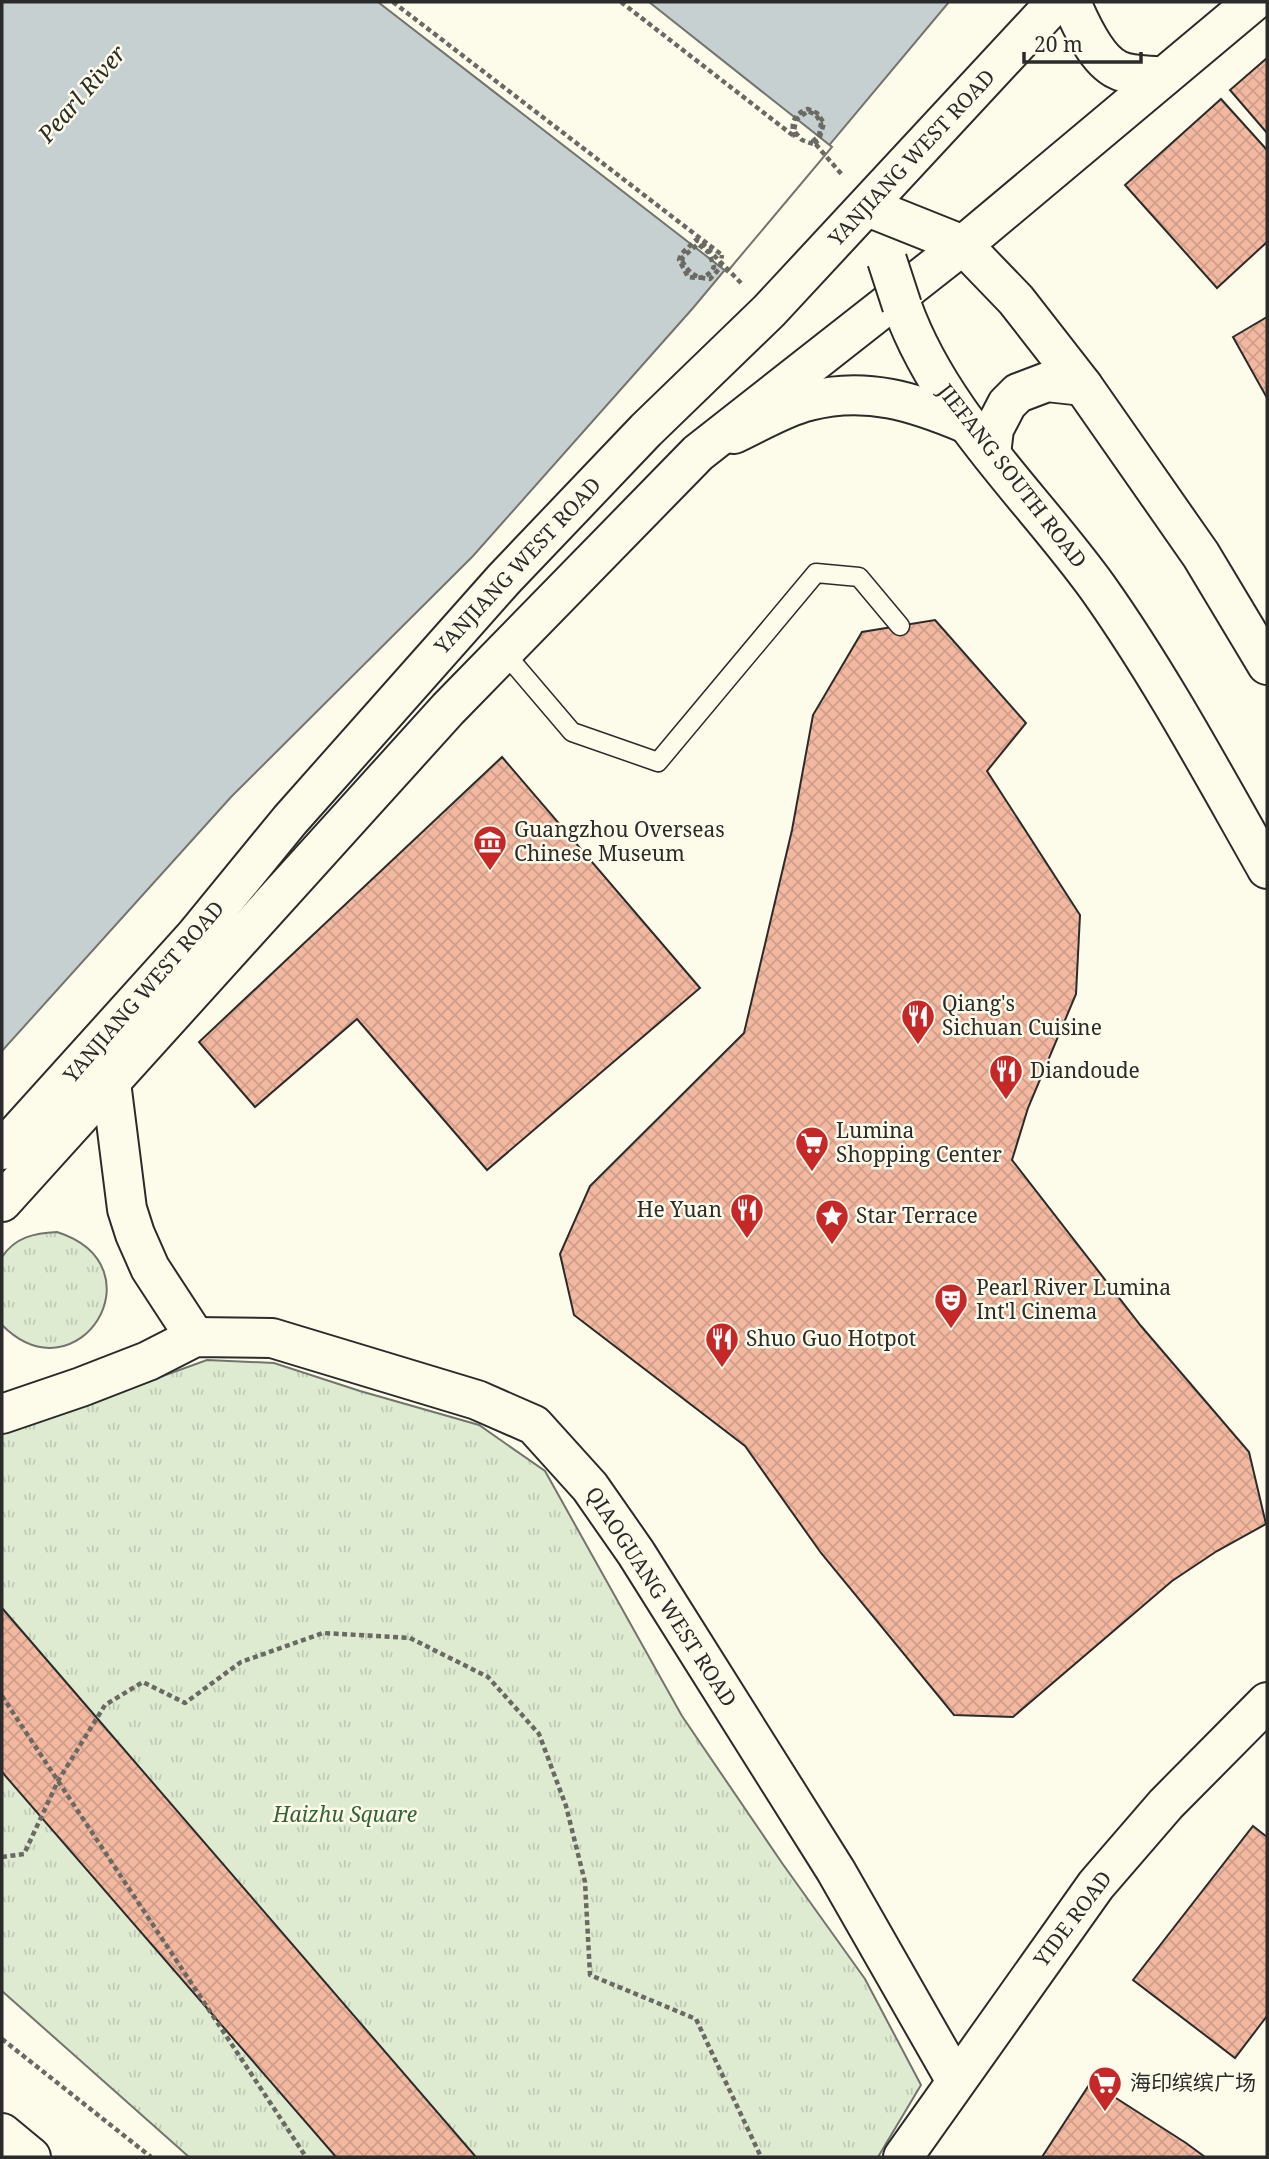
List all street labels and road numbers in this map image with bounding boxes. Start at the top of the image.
street label: YANJIANG WEST ROAD [821,63,1001,252]
street label: JIEFANG SOUTH ROAD [932,377,1093,573]
street label: YANJIANG WEST ROAD [427,471,607,660]
street label: YANJIANG WEST ROAD [56,895,230,1089]
street label: QIAOGUANG WEST ROAD [580,1481,744,1712]
street label: YIDE ROAD [1026,1865,1117,1973]

